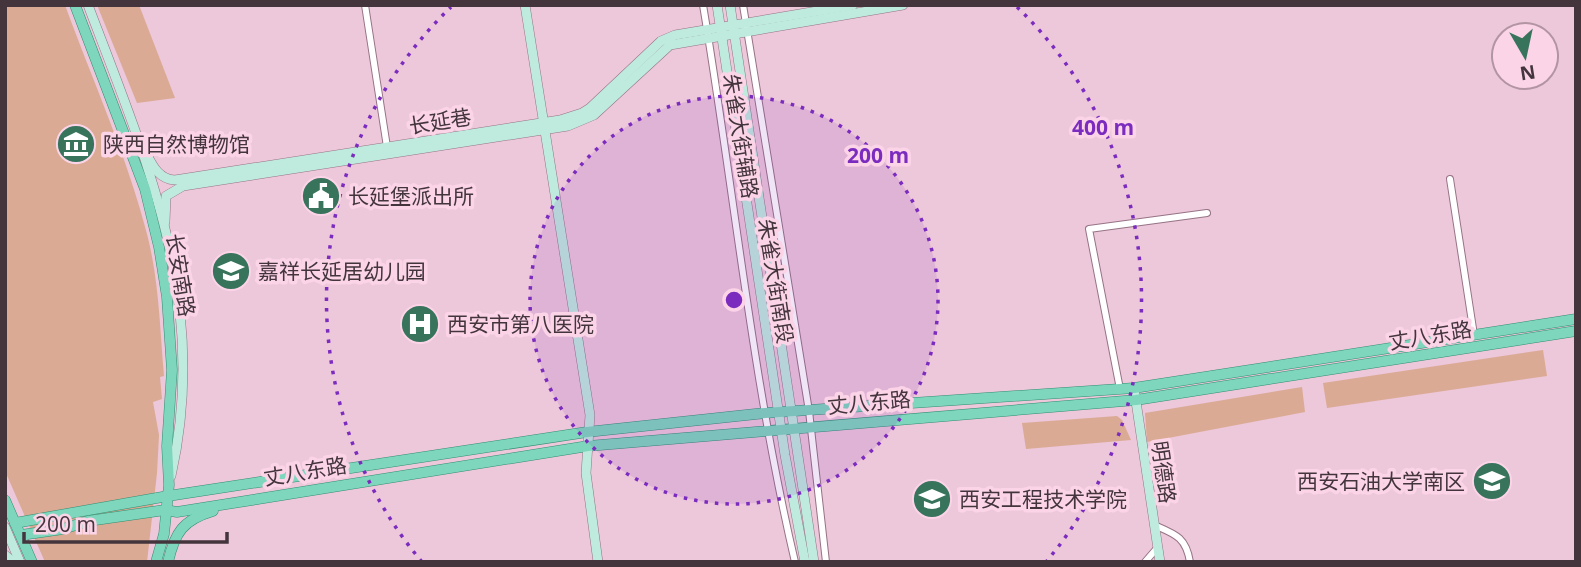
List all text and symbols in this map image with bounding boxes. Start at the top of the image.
north arrow [1490,21,1560,91]
text: N [1518,59,1537,87]
street label: 朱雀大街辅路 [717,72,765,200]
street label: 长延巷 [407,102,473,140]
text: 400 m [1072,113,1134,141]
museum icon: 陕西自然博物馆 [55,123,97,165]
place label: 陕西自然博物馆 [103,130,250,158]
text: 200 m [847,141,909,169]
public building icon: 长延堡派出所 [300,175,342,217]
place label: 长延堡派出所 [348,182,474,210]
street label: 朱雀大街南段 [752,217,800,345]
street label: 长安南路 [161,231,201,319]
school or university icon: 嘉祥长延居幼儿园 [210,250,252,292]
place label: 嘉祥长延居幼儿园 [258,257,426,285]
centre of rings [722,288,746,312]
hospital icon: 西安市第八医院 [399,303,441,345]
place label: 西安市第八医院 [447,310,594,338]
street label: 丈八东路 [1386,315,1474,355]
street label: 丈八东路 [826,384,912,420]
street label: 明德路 [1146,439,1182,505]
street label: 丈八东路 [261,451,349,491]
school or university icon: 西安石油大学南区 [1471,460,1513,502]
place label: 西安石油大学南区 [1297,467,1465,495]
school or university icon: 西安工程技术学院 [911,478,953,520]
place label: 西安工程技术学院 [959,485,1127,513]
scale bar [24,500,228,544]
text: 200 m [35,510,96,538]

